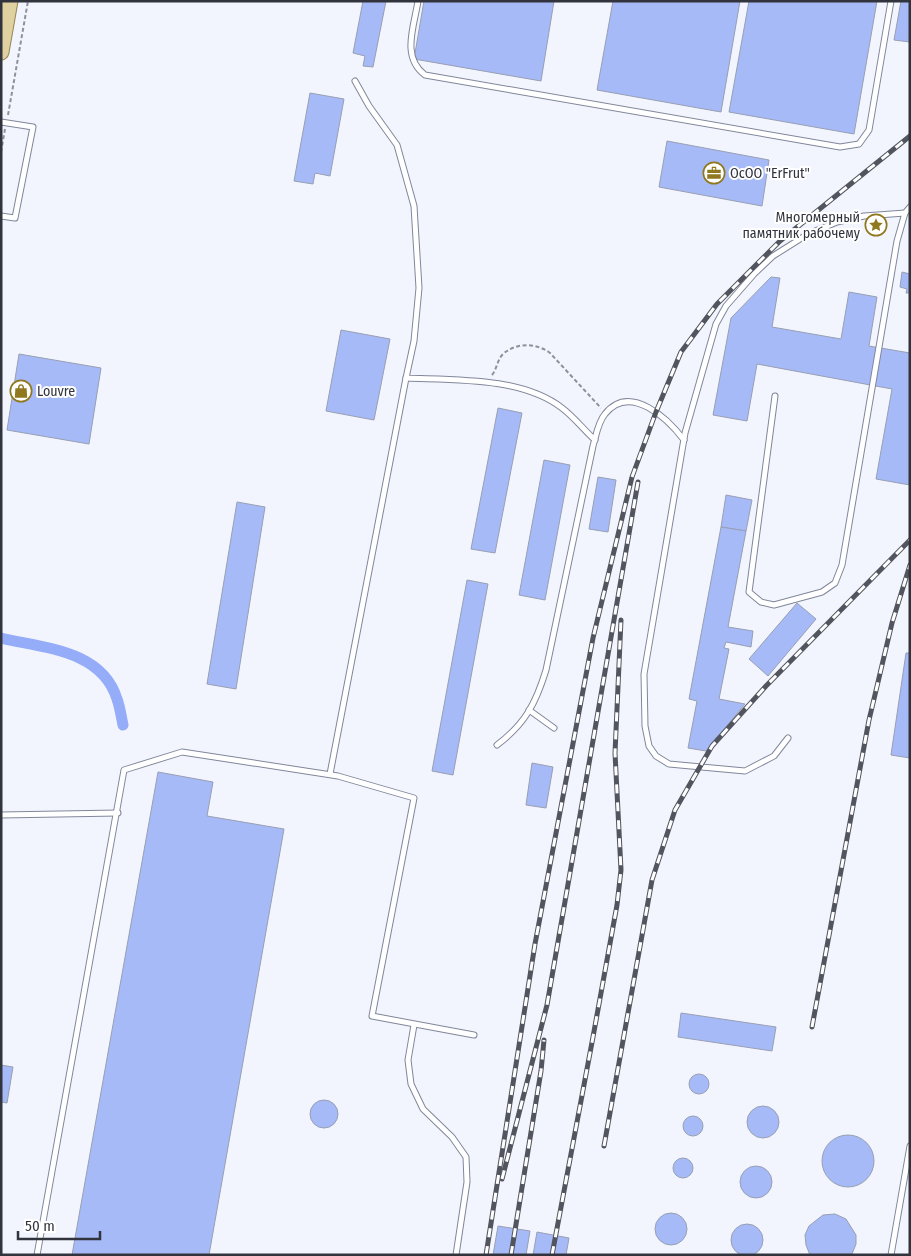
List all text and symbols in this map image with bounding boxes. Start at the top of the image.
office icon: ОсОО "ErFrut" [702,161,726,185]
place label: ОсОО "ErFrut" [730,165,810,182]
place label: Многомерный памятник рабочему [742,209,861,242]
place icon: Многомерный памятник рабочему [864,213,888,237]
shop icon: Louvre [9,379,33,403]
place label: Louvre [37,383,75,400]
scale bar [18,1208,100,1240]
text: 50 m [25,1217,55,1235]

